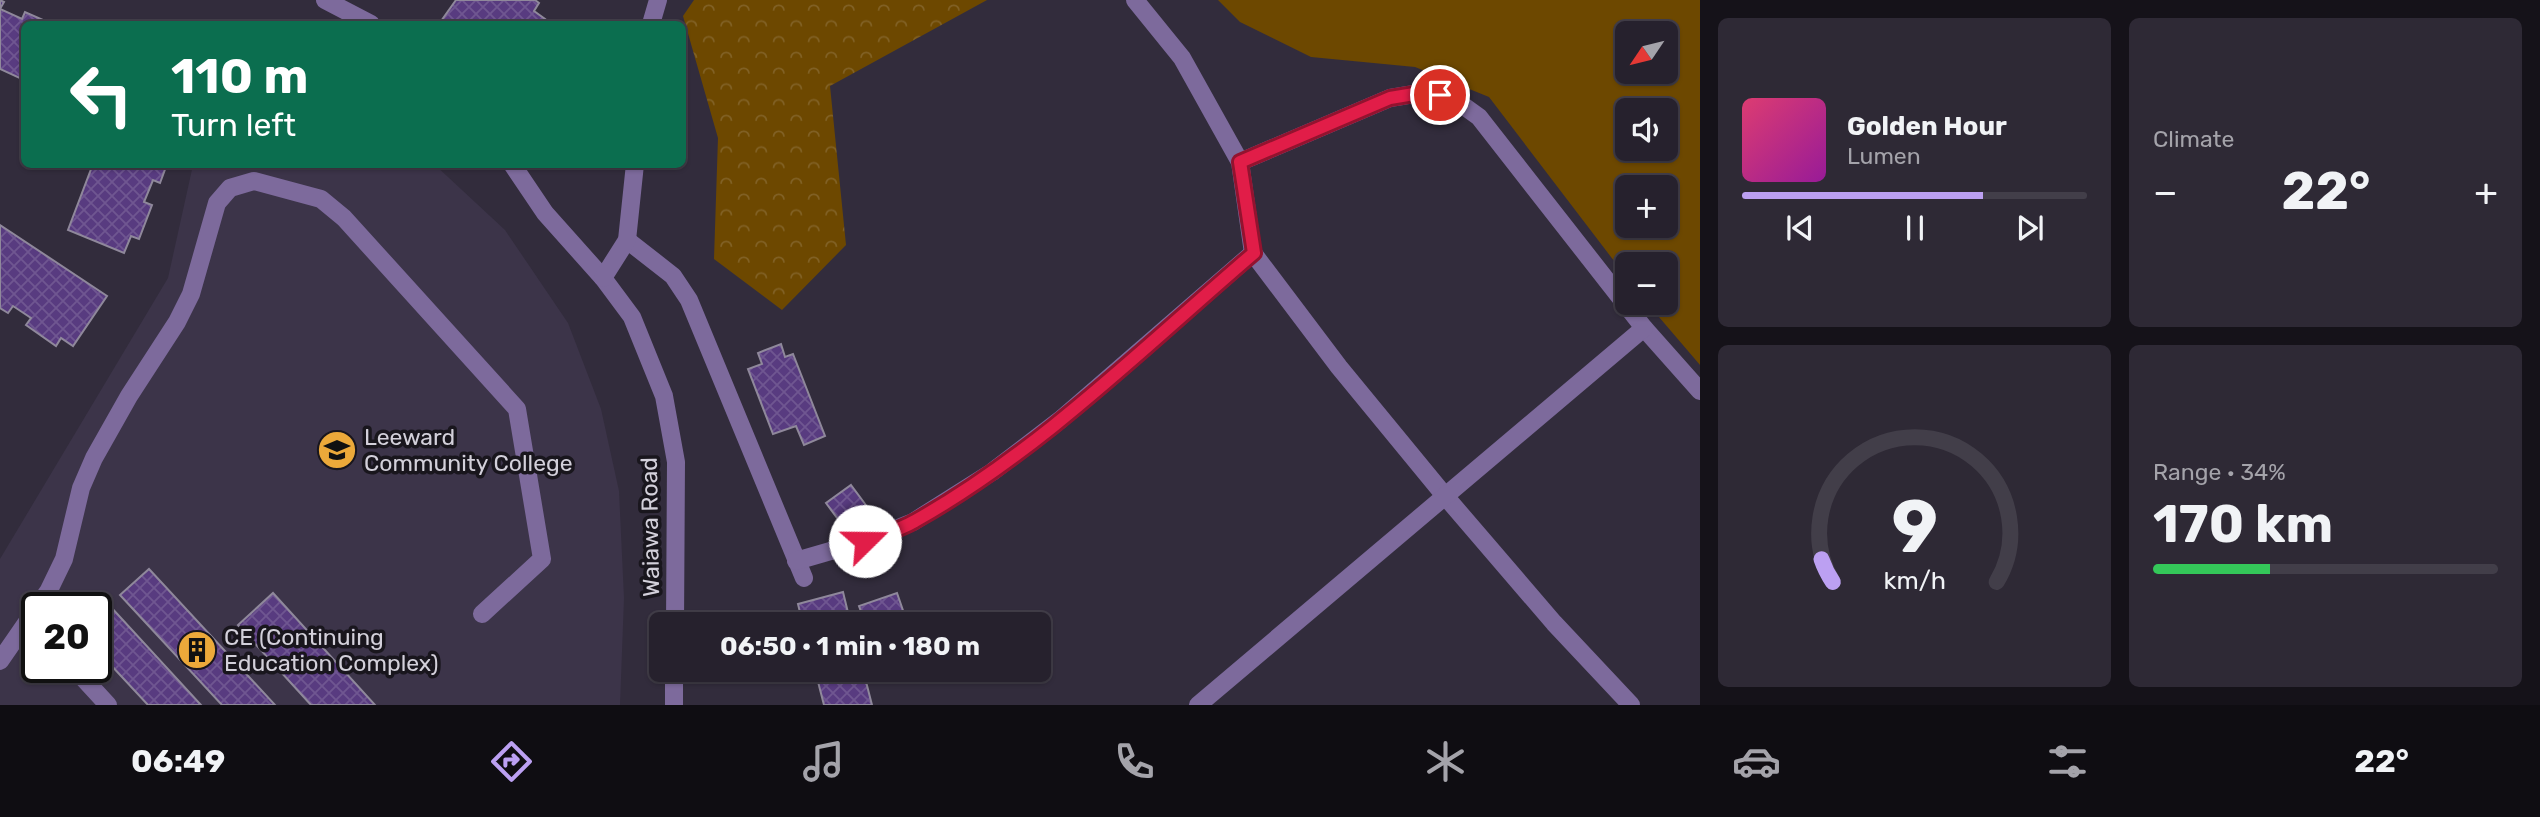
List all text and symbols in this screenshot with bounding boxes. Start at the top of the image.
north arrow [1615,21,1678,84]
map controls [1615,21,1678,315]
text: 110 m [171,47,308,105]
icon: left [56,49,147,140]
pin [1410,65,1470,125]
icon: arrive [1421,76,1459,114]
button: sound [1615,98,1678,161]
text: Turn left [171,106,296,144]
text: Golden Hour [1847,111,2007,142]
text: Climate [2153,125,2234,153]
text: Lumen [1847,142,1921,170]
text: 22° [2282,160,2371,222]
text: − [2153,169,2178,215]
text: + [2474,169,2498,215]
button: + [1615,175,1678,238]
icon: previous [1781,209,1819,247]
icon: pause [1896,209,1934,247]
icon: next [2011,209,2049,247]
button: − [1615,252,1678,315]
place label: Leeward Community College [364,423,573,477]
school or university icon: Leeward Community College [316,429,358,471]
street label: Waiawa Road [635,457,665,597]
text: Range · 34% [2153,458,2286,486]
text: 9 [1891,484,1938,570]
text: 170 km [2153,493,2333,555]
position arrow [828,504,902,578]
text: km/h [1883,566,1946,595]
speed limit sign: 20 [21,592,112,683]
place label: CE (Continuing Education Complex) [224,623,438,677]
building icon: CE (Continuing Education Complex) [176,629,218,671]
text: 06:50 · 1 min · 180 m [720,631,980,662]
icon: directions [487,737,536,786]
icon: music [799,737,848,786]
icon: phone [1110,737,1159,786]
icon: climate [1421,737,1470,786]
icon: car [1732,737,1781,786]
icon: filters [2043,737,2092,786]
text: 06:49 [131,742,225,780]
text: 22° [2354,742,2409,780]

